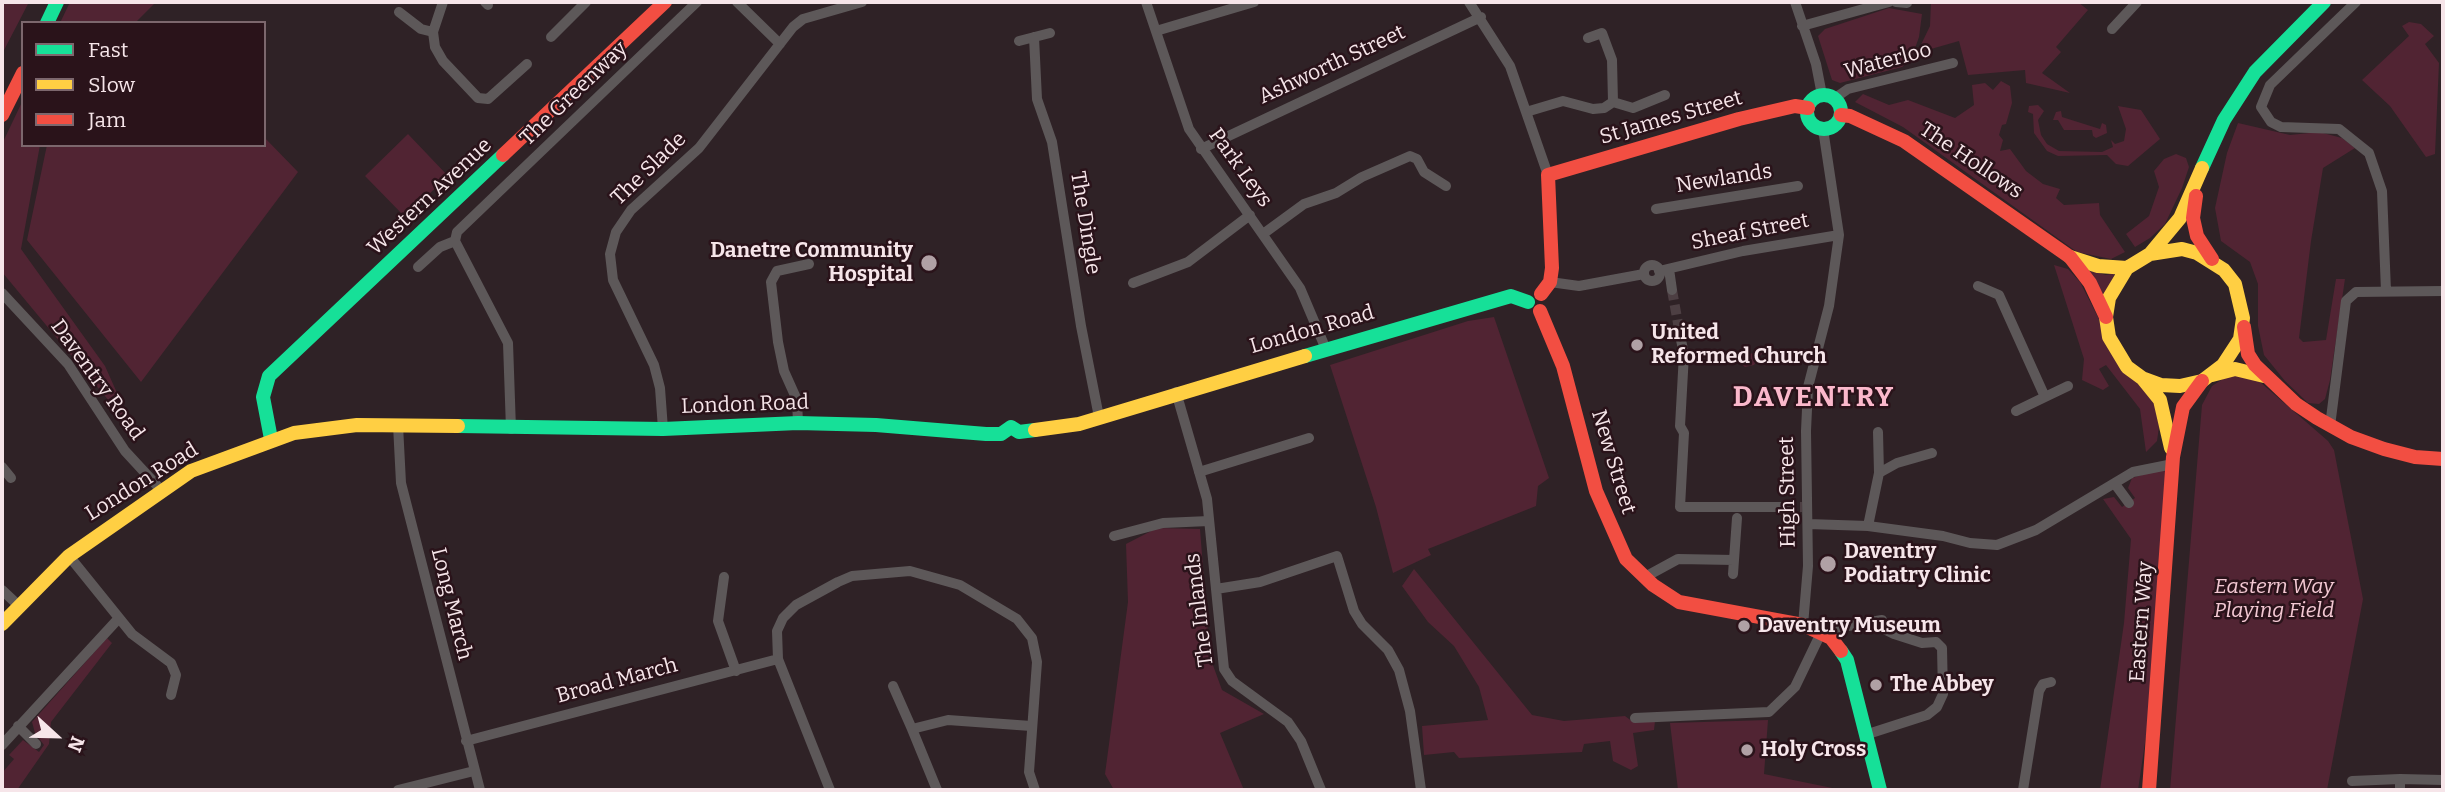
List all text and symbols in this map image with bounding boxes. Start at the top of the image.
street label: Ashworth Street [1255,20,1409,110]
legend [21,21,266,147]
text: Fast [88,37,128,63]
street label: The Greenway [515,37,633,151]
street label: Waterloo [1842,37,1934,85]
text: Slow [88,72,135,98]
street label: St James Street [1597,86,1745,150]
text: Jam [88,107,126,133]
street label: The Hollows [1914,117,2028,205]
street label: Park Leys [1203,124,1277,212]
street label: The Slade [606,127,692,211]
street label: Western Avenue [363,133,497,261]
street label: Newlands [1674,159,1774,199]
street label: The Dingle [1064,170,1106,276]
street label: Sheaf Street [1689,208,1811,256]
place label: Danetre Community Hospital [710,238,913,288]
marker: Danetre Community Hospital [919,253,939,273]
street label: London Road [1247,300,1377,360]
street label: Daventry Road [45,315,149,445]
place label: United Reformed Church [1651,320,1827,370]
marker: United Reformed Church [1629,337,1645,353]
district label: DAVENTRY [1734,381,1894,415]
street label: London Road [681,390,809,420]
street label: New Street [1585,407,1641,517]
street label: High Street [1774,436,1802,548]
street label: London Road [81,437,203,527]
place label: Daventry Podiatry Clinic [1844,539,1991,589]
street label: Long March [425,545,477,663]
street label: The Inlands [1181,552,1219,668]
marker: Daventry Podiatry Clinic [1818,554,1838,574]
street label: Eastern Way [2125,561,2159,683]
park label: Eastern Way Playing Field [2214,574,2334,624]
place label: Daventry Museum [1758,613,1941,639]
marker: Daventry Museum [1736,618,1752,634]
street label: Broad March [554,653,680,709]
place label: The Abbey [1890,672,1994,698]
marker: The Abbey [1868,677,1884,693]
north arrow [21,701,91,771]
text: N [63,733,89,755]
place label: Holy Cross [1761,737,1866,763]
marker: Holy Cross [1739,742,1755,758]

